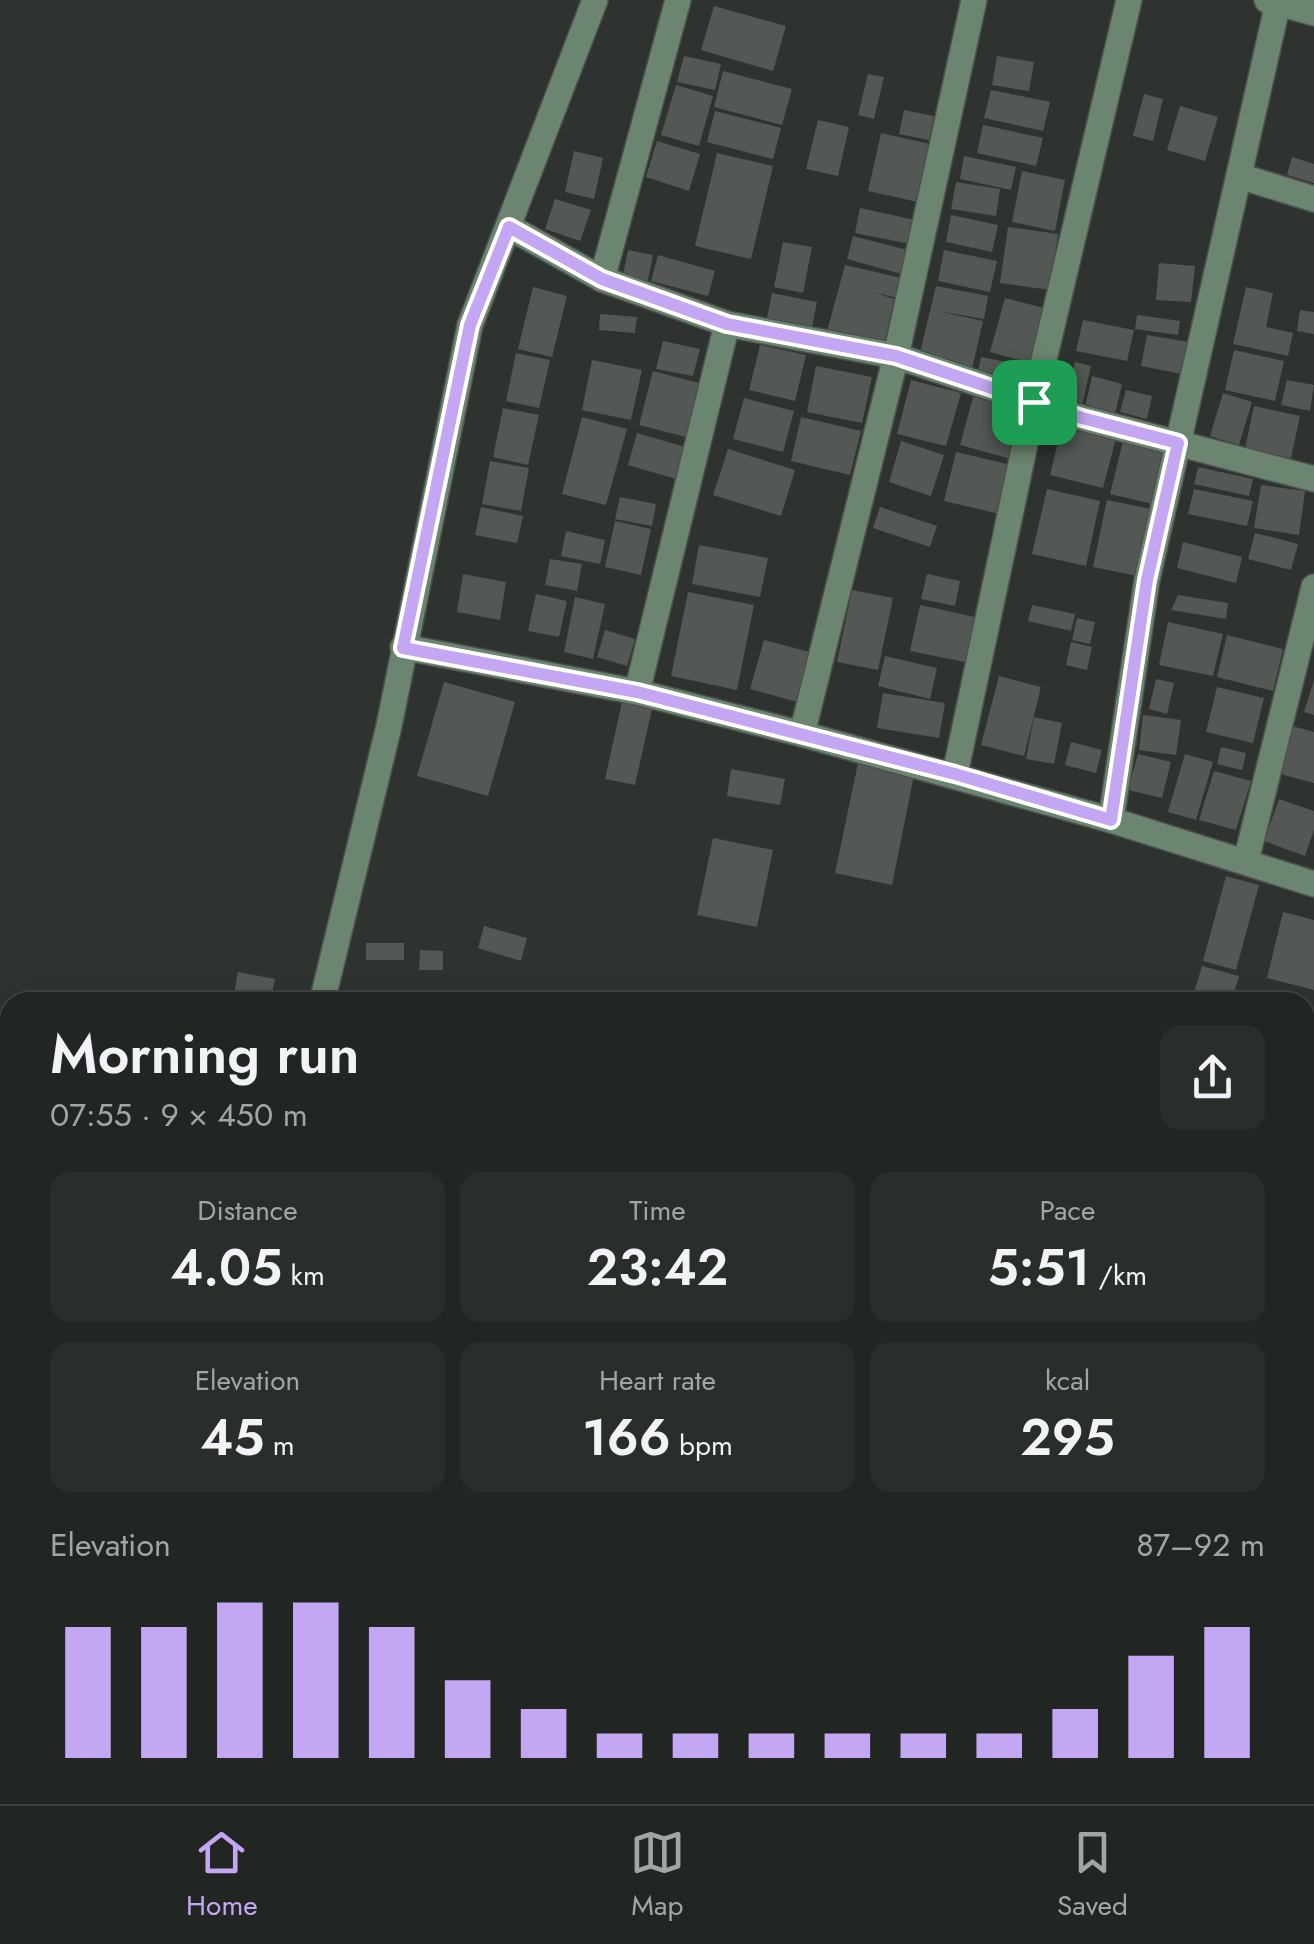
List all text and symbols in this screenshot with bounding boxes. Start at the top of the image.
pin [992,360,1077,445]
icon: arrive [1007,375,1062,430]
text: Morning run [50,1014,360,1094]
button: share [1160,1025,1265,1130]
text: 07:55 · 9 × 450 m [50,1092,308,1138]
text: Distance [197,1190,298,1231]
text: Time [629,1190,686,1231]
text: Pace [1040,1190,1095,1231]
text: 4.05 [170,1231,282,1304]
text: 23:42 [587,1231,728,1304]
text: 5:51 [988,1231,1090,1304]
text: km [282,1255,325,1296]
text: /km [1090,1255,1147,1296]
text: Elevation [195,1360,300,1401]
text: Heart rate [599,1360,716,1401]
text: kcal [1045,1360,1090,1401]
text: 45 [200,1401,264,1474]
text: 166 [582,1401,671,1474]
text: 295 [1020,1401,1115,1474]
text: m [264,1425,295,1466]
text: bpm [671,1425,733,1466]
text: Elevation [50,1522,171,1568]
text: 87–92 m [1136,1522,1265,1568]
tab: Home [186,1825,258,1926]
tab: Map [630,1825,685,1926]
tab: Saved [1057,1825,1128,1926]

